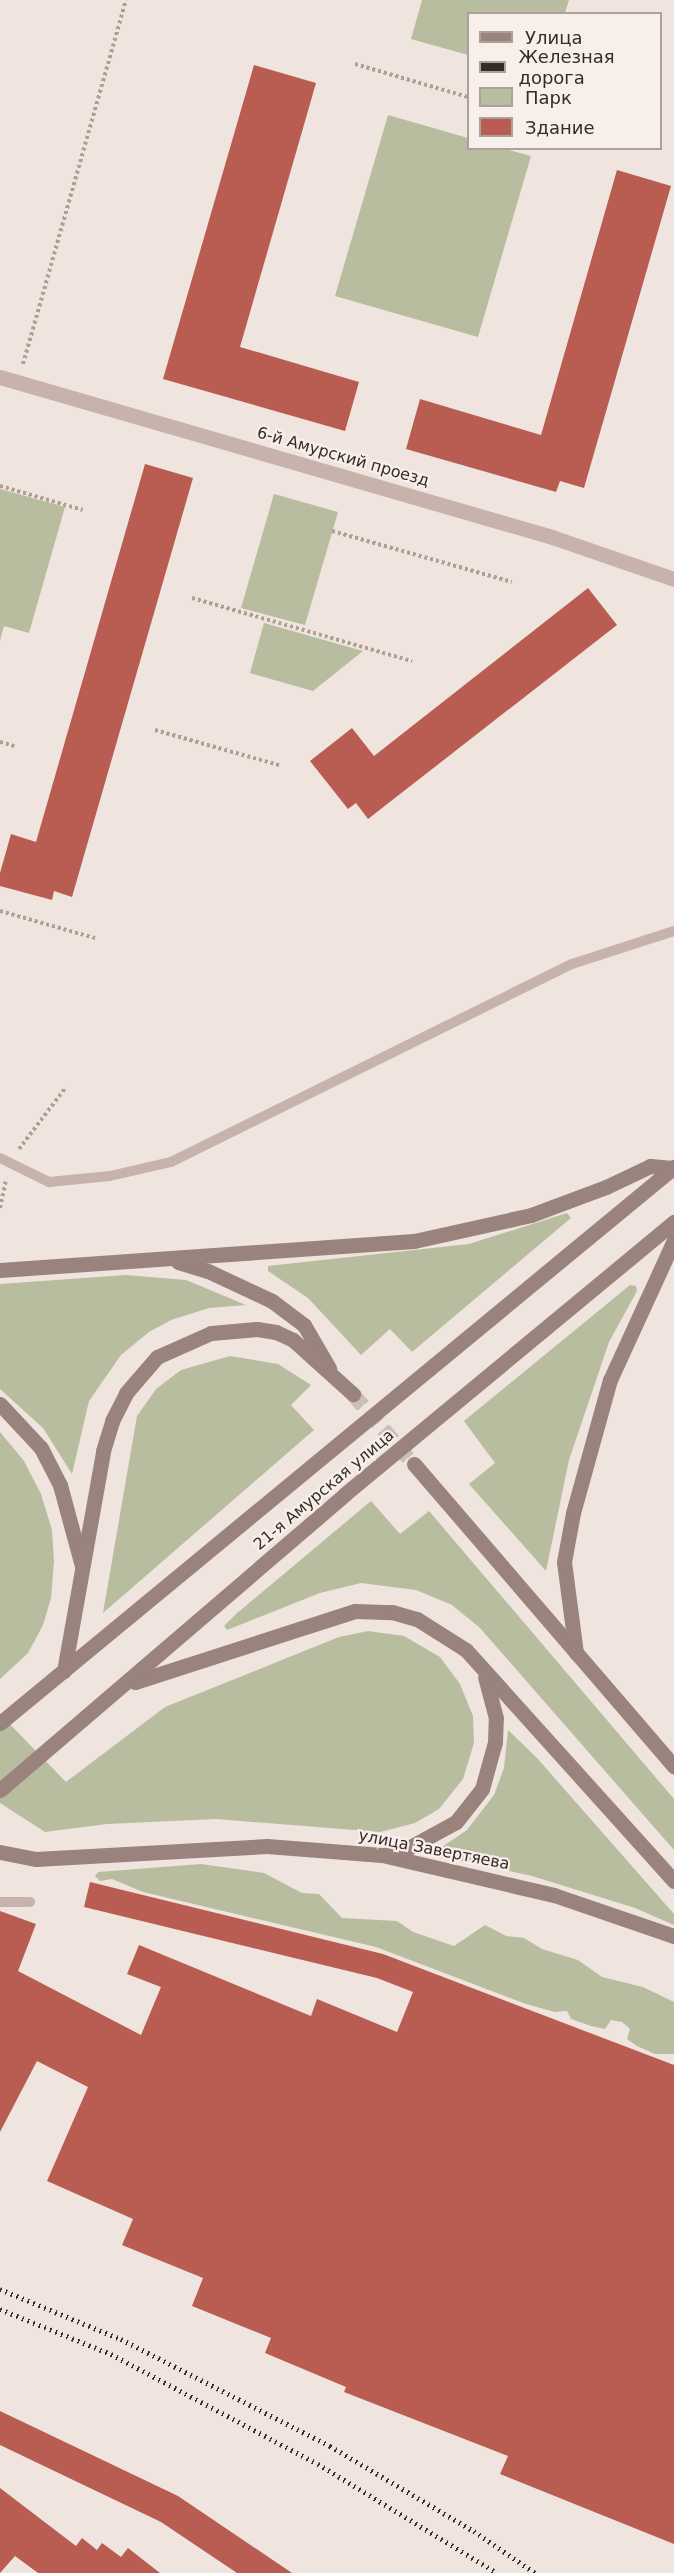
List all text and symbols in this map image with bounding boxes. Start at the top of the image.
legend [467,12,662,150]
text: Улица [525,27,582,48]
text: Железная дорога [518,46,615,88]
text: Парк [525,87,572,108]
text: Здание [525,117,595,138]
street label: 6-й Амурский проезд [255,423,431,491]
street label: 21-я Амурская улица [250,1426,398,1554]
street label: улица Завертяева [357,1826,511,1874]

